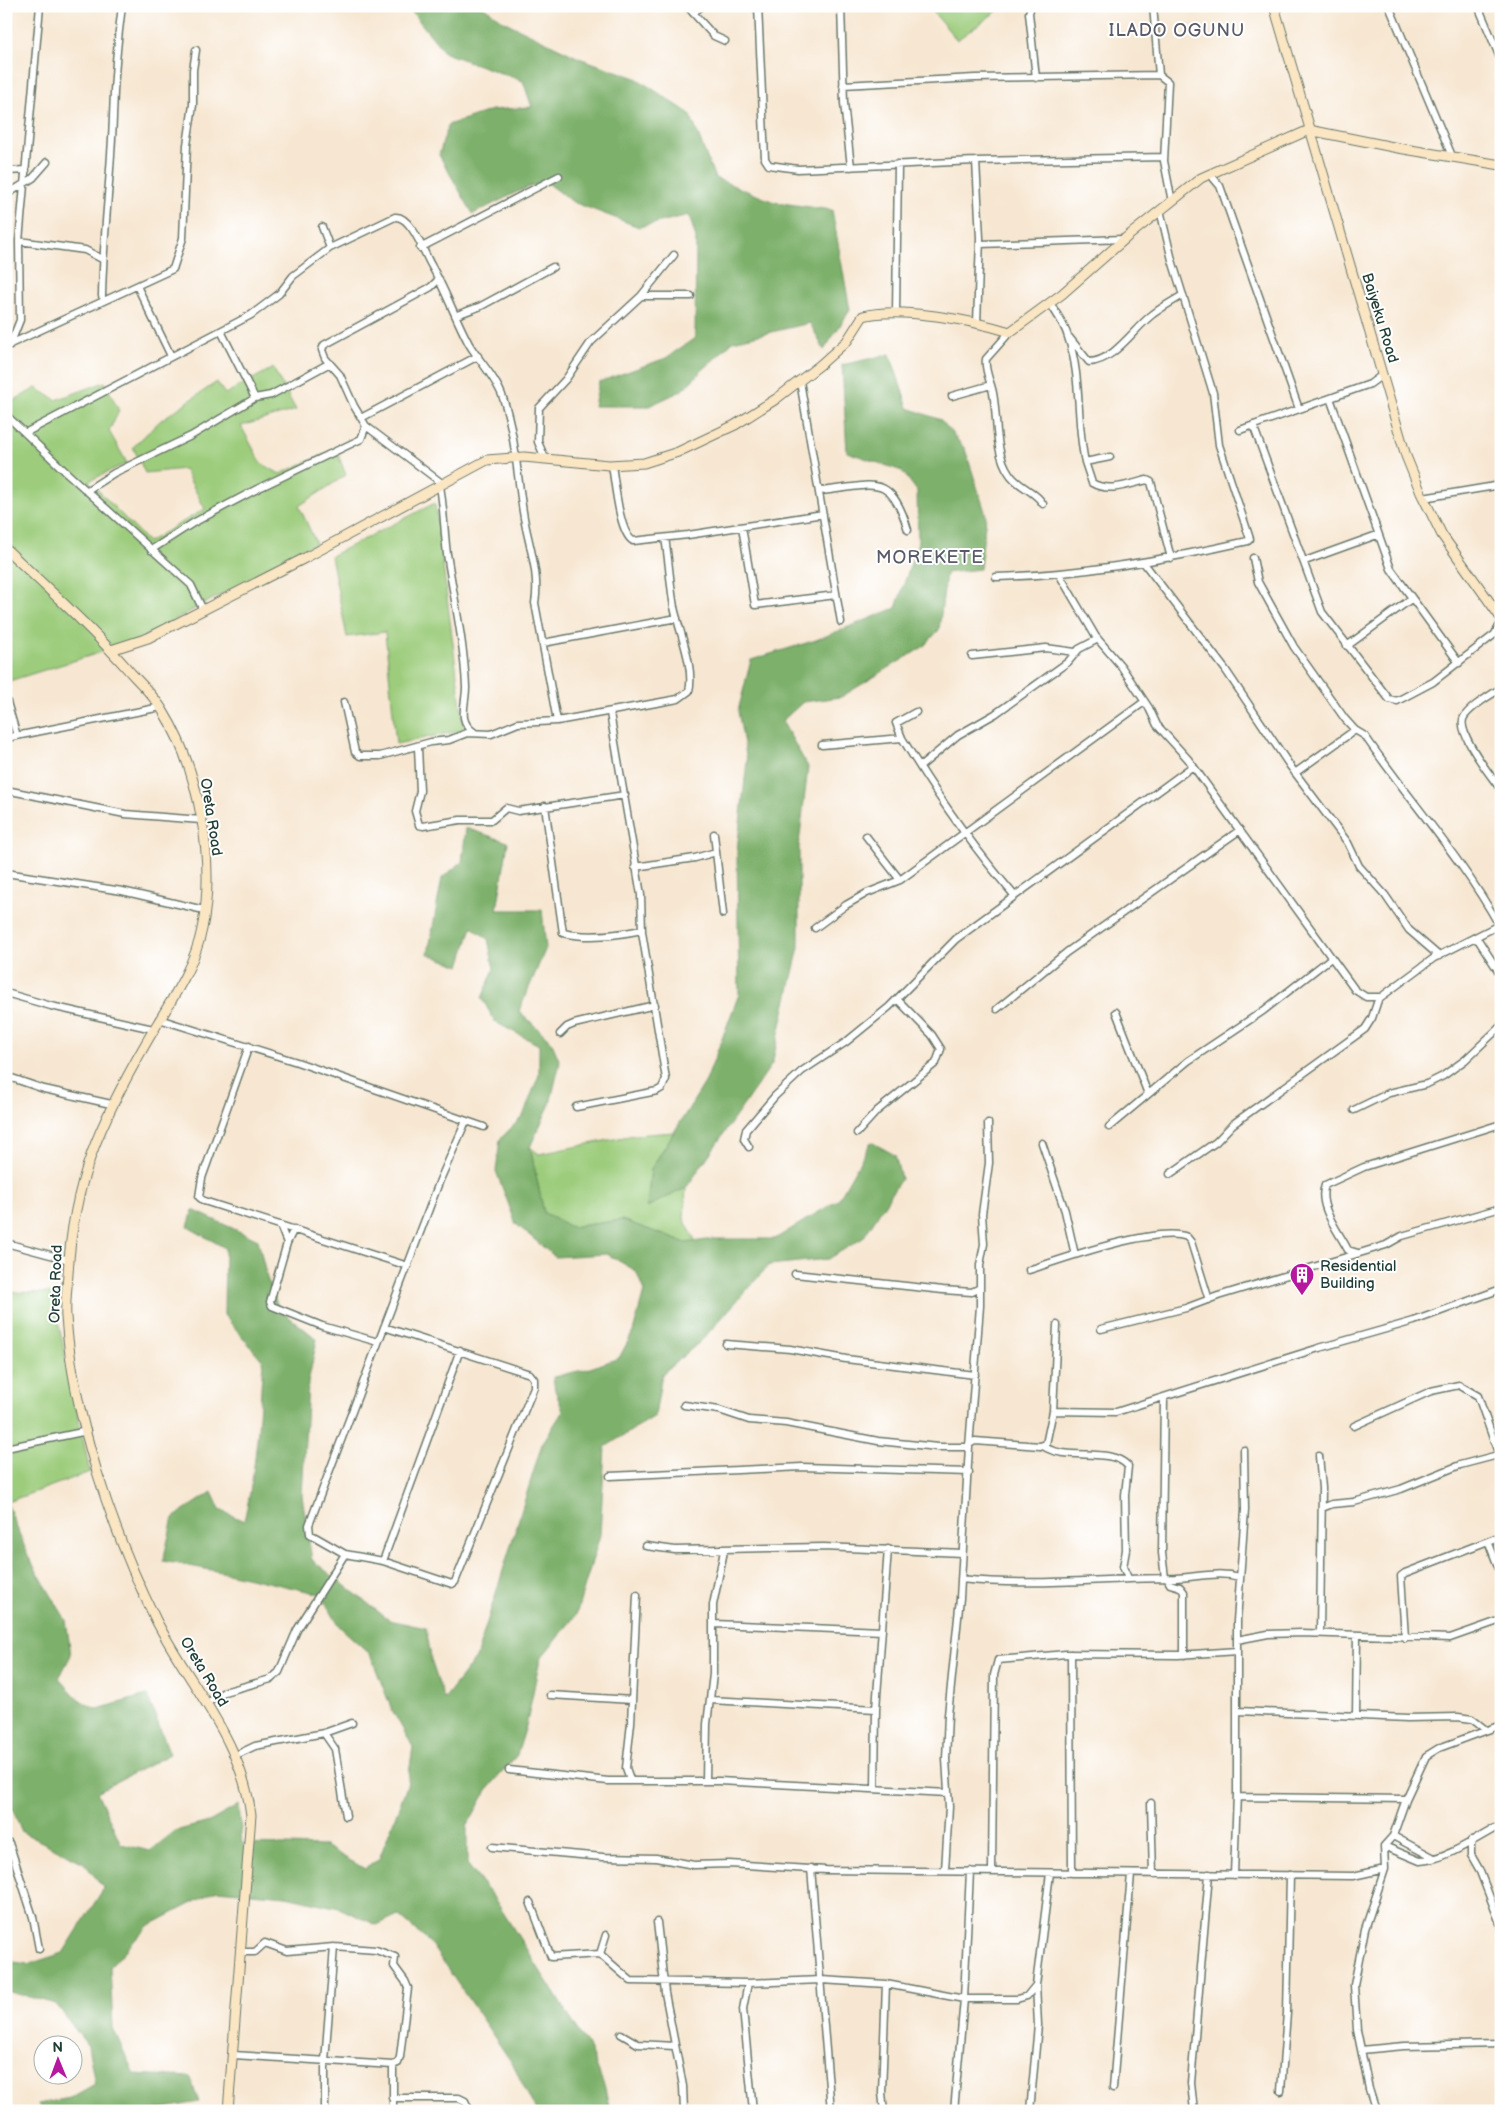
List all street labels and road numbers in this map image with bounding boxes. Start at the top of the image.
street label: Baiyeku Road [1357,271,1403,365]
street label: Oreta Road [195,777,227,857]
street label: Oreta Road [45,1244,67,1324]
street label: Oreta Road [176,1634,232,1710]

